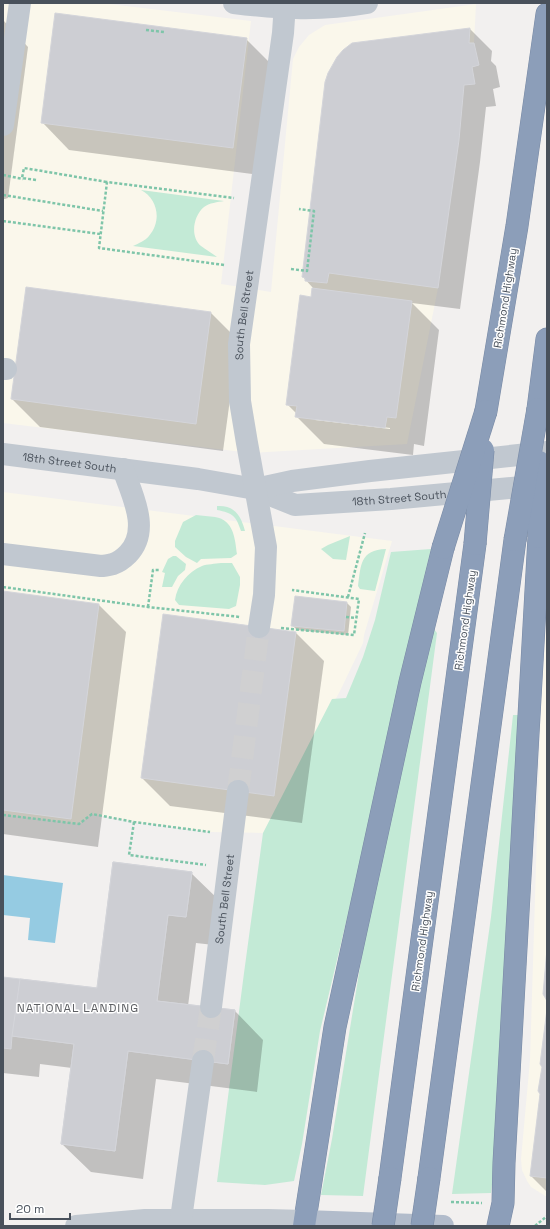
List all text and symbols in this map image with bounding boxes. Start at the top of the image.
street label: Richmond Highway [490,247,520,349]
street label: South Bell Street [232,269,256,360]
street label: 18th Street South [22,450,117,475]
street label: 18th Street South [352,487,447,508]
street label: Richmond Highway [451,569,479,671]
street label: South Bell Street [212,853,237,945]
street label: Richmond Highway [408,890,436,992]
district label: NATIONAL LANDING [17,1000,139,1016]
scale bar [10,1195,70,1221]
text: 20 m [16,1201,44,1217]

